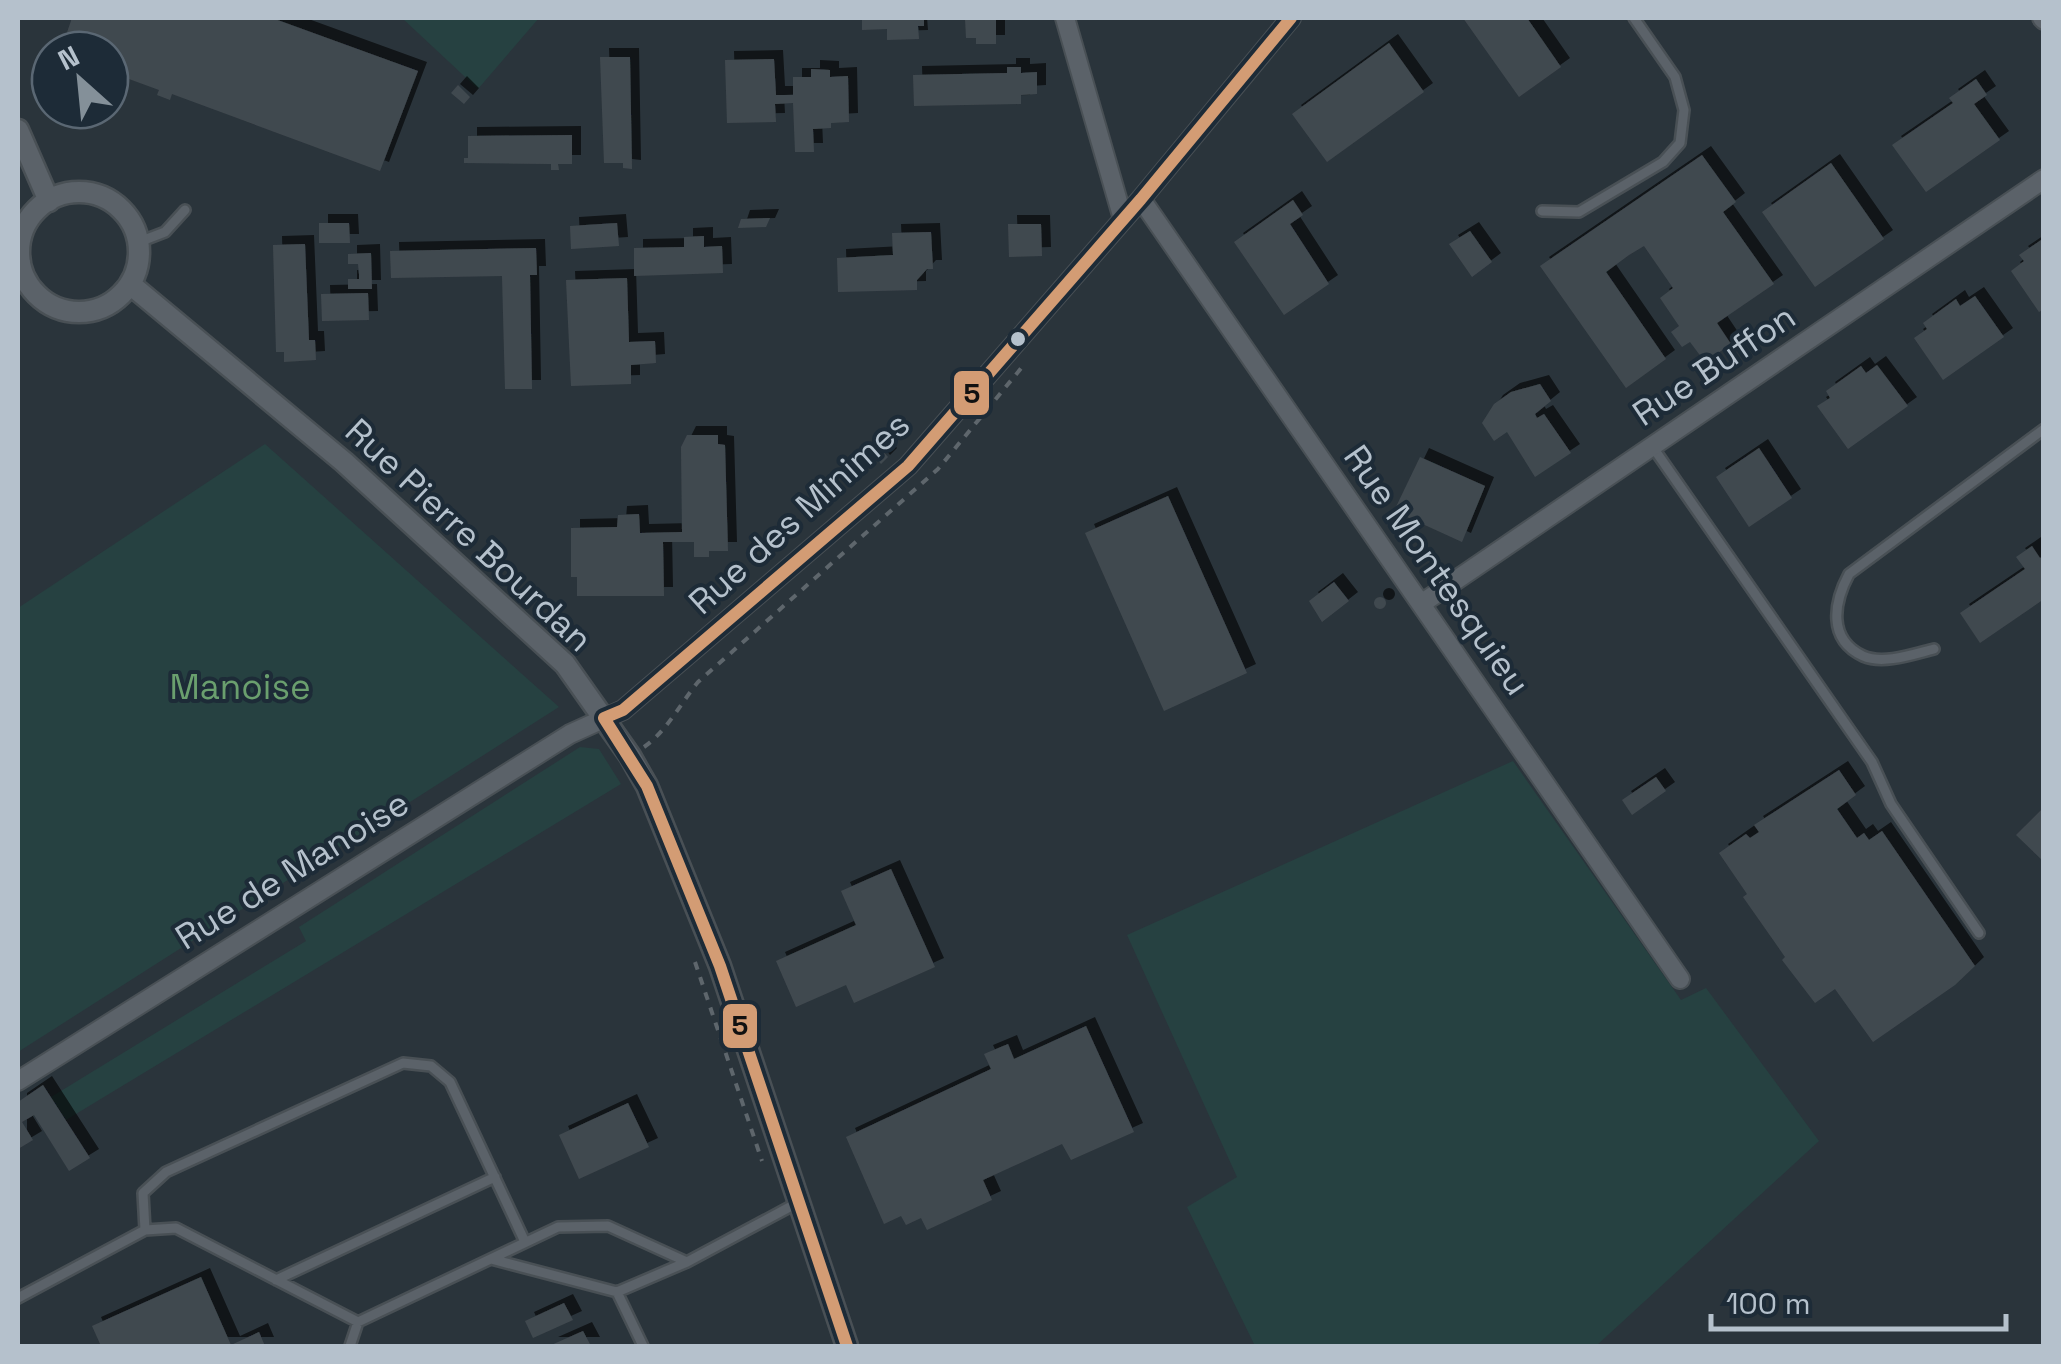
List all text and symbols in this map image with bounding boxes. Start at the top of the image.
north arrow [30,30,130,130]
text: N [52,37,85,78]
street label: Rue Buffon [1624,295,1804,435]
unlabelled marker [1008,329,1028,349]
line badge: 5 [952,369,991,417]
text: 5 [964,375,980,411]
street label: Rue des Minimes [679,402,919,624]
street label: Rue Pierre Bourdan [336,409,602,661]
street label: Rue Montesquieu [1334,436,1540,704]
park label: Manoise [169,665,311,709]
street label: Rue de Manoise [167,781,417,959]
line badge: 5 [721,1002,759,1050]
text: 5 [732,1007,748,1043]
scale bar [1711,1269,2006,1331]
text: 100 m [1726,1284,1811,1323]

